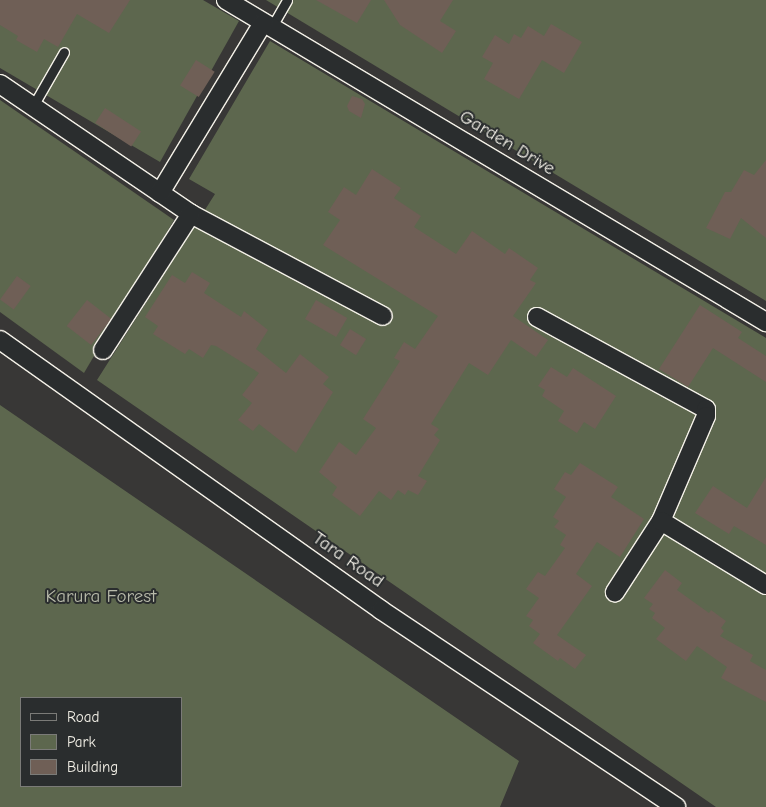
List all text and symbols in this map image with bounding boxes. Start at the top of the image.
street label: Garden Drive [455,105,559,181]
street label: Tara Road [308,527,388,593]
park label: Karura Forest [46,586,156,608]
legend [20,697,182,787]
text: Road [67,708,99,726]
text: Park [67,733,96,751]
text: Building [67,758,118,776]

